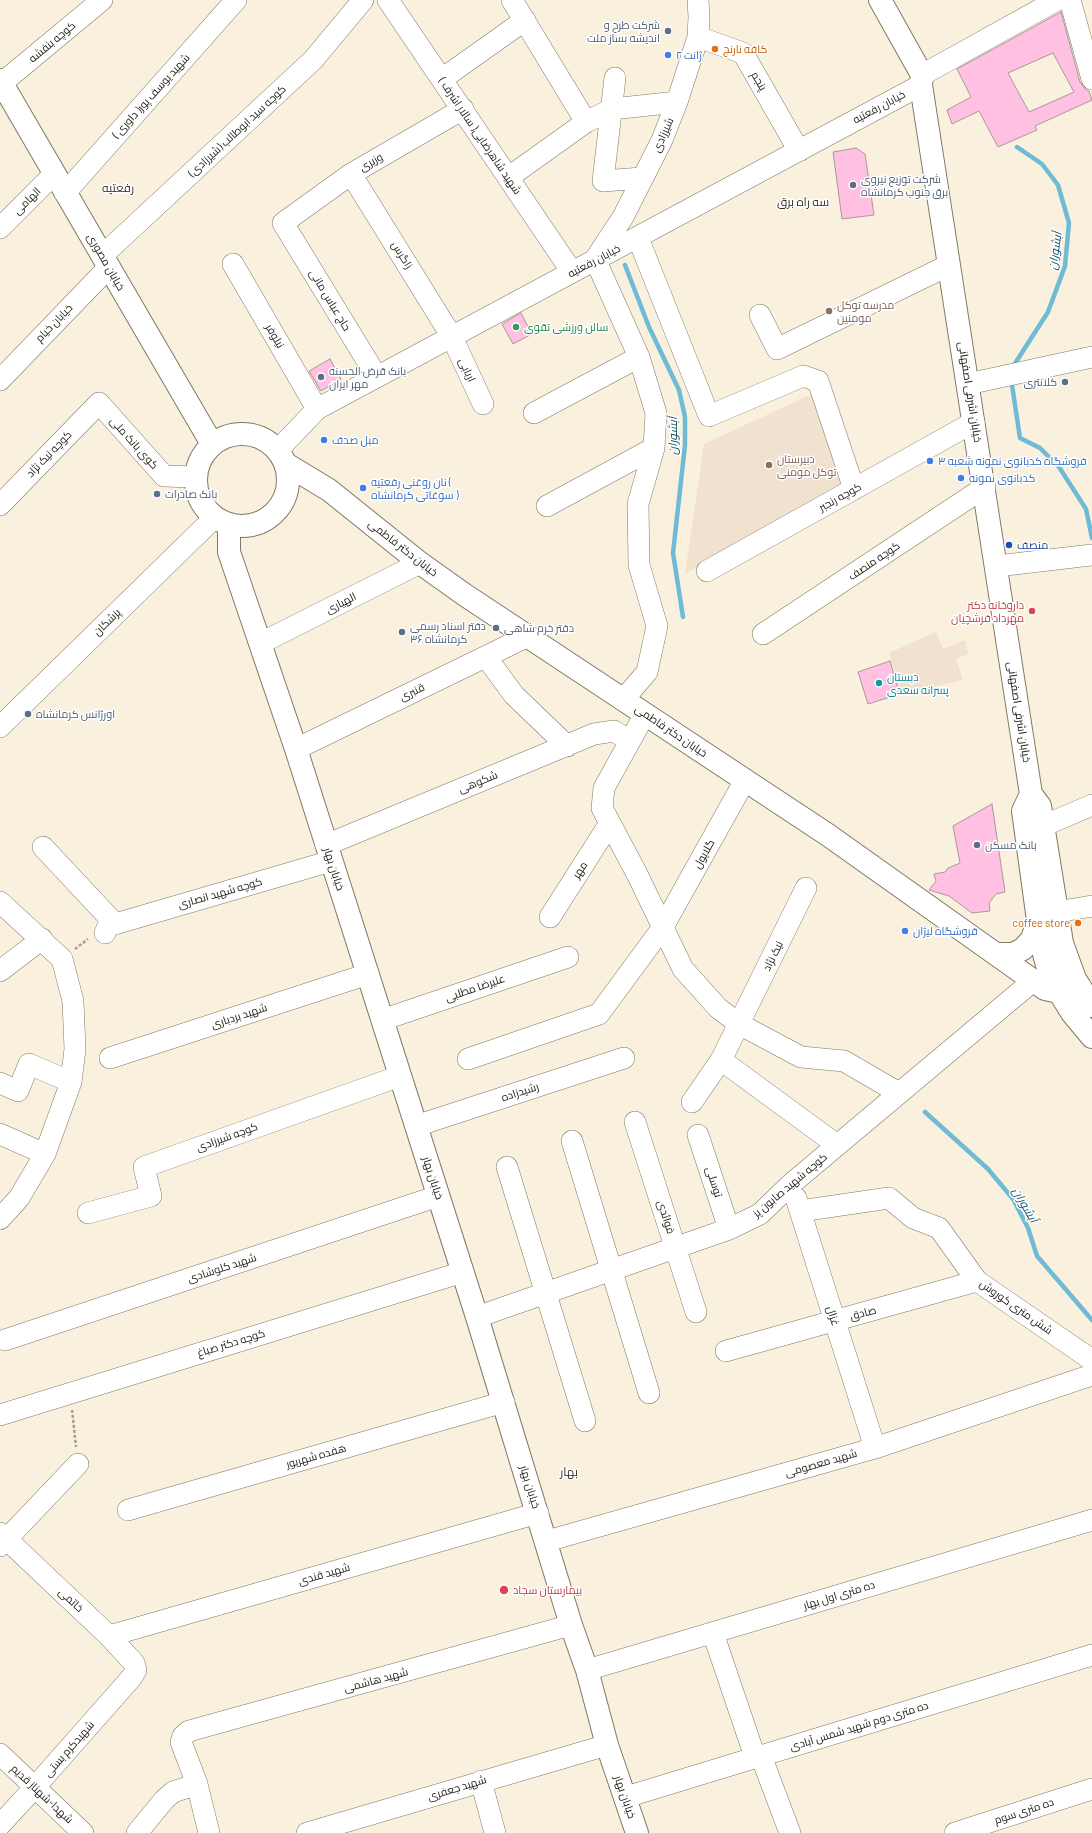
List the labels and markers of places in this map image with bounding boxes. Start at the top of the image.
place label: شرکت طرح و اندیشه بساز ملت [587,18,660,44]
marker: شرکت طرح و اندیشه بساز ملت [663,26,673,36]
place label: کافه نارنج [723,42,767,56]
marker: کافه نارنج [710,44,720,54]
place label: ژانت ۲ [676,48,702,62]
marker: ژانت ۲ [663,50,673,60]
place label: شرکت توزیع نیروی برق جنوب کرمانشاه [861,172,948,198]
marker: شرکت توزیع نیروی برق جنوب کرمانشاه [848,180,858,190]
place label: مدرسه توکل مومنین [837,298,894,324]
marker: مدرسه توکل مومنین [824,306,834,316]
place label: سالن ورزشی تقوی [524,320,608,334]
marker: سالن ورزشی تقوی [511,322,521,332]
place label: بانک قرض الحسنه مهر ایران [329,364,406,390]
marker: بانک قرض الحسنه مهر ایران [316,372,326,382]
place label: کلانتری [1023,375,1057,389]
marker: کلانتری [1060,377,1070,387]
place label: مبل صدف [332,433,378,447]
marker: مبل صدف [319,435,329,445]
place label: دبیرستان توکل مومنی [777,452,836,478]
place label: فروشگاه کدبانوی نمونه شعبه ۳ [938,454,1087,468]
marker: فروشگاه کدبانوی نمونه شعبه ۳ [925,456,935,466]
marker: دبیرستان توکل مومنی [764,460,774,470]
place label: کدبانوی نمونه [969,471,1035,485]
marker: کدبانوی نمونه [956,473,966,483]
place label: نان روغنی رفعتیه ( سوغاتی کرمانشاه ) [371,475,459,501]
marker: نان روغنی رفعتیه ( سوغاتی کرمانشاه ) [358,483,368,493]
place label: بانک صادرات [165,487,217,501]
marker: بانک صادرات [152,489,162,499]
place label: منصف [1017,538,1048,552]
marker: منصف [1004,540,1014,550]
place label: داروخانه دکتر مهرداد فرشچیان [951,598,1024,624]
marker: داروخانه دکتر مهرداد فرشچیان [1027,606,1037,616]
place label: دفتر اسناد رسمی ۳۶ کرمانشاه [410,619,486,645]
place label: دفتر خرم شاهی [504,621,574,635]
marker: دفتر خرم شاهی [491,623,501,633]
marker: دفتر اسناد رسمی ۳۶ کرمانشاه [397,627,407,637]
place label: دبستان پسرانه سعدی [887,670,949,696]
marker: دبستان پسرانه سعدی [874,678,884,688]
place label: اورژانس کرمانشاه [36,707,115,721]
marker: اورژانس کرمانشاه [23,709,33,719]
place label: بانک مسکن [985,838,1037,852]
marker: بانک مسکن [972,840,982,850]
place label: coffee store [1012,916,1070,930]
marker: coffee store [1073,918,1083,928]
place label: فروشگاه لیژان [913,924,978,938]
marker: فروشگاه لیژان [900,926,910,936]
place label: بیمارستان سجاد [513,1583,582,1597]
marker: بیمارستان سجاد [498,1584,510,1596]

